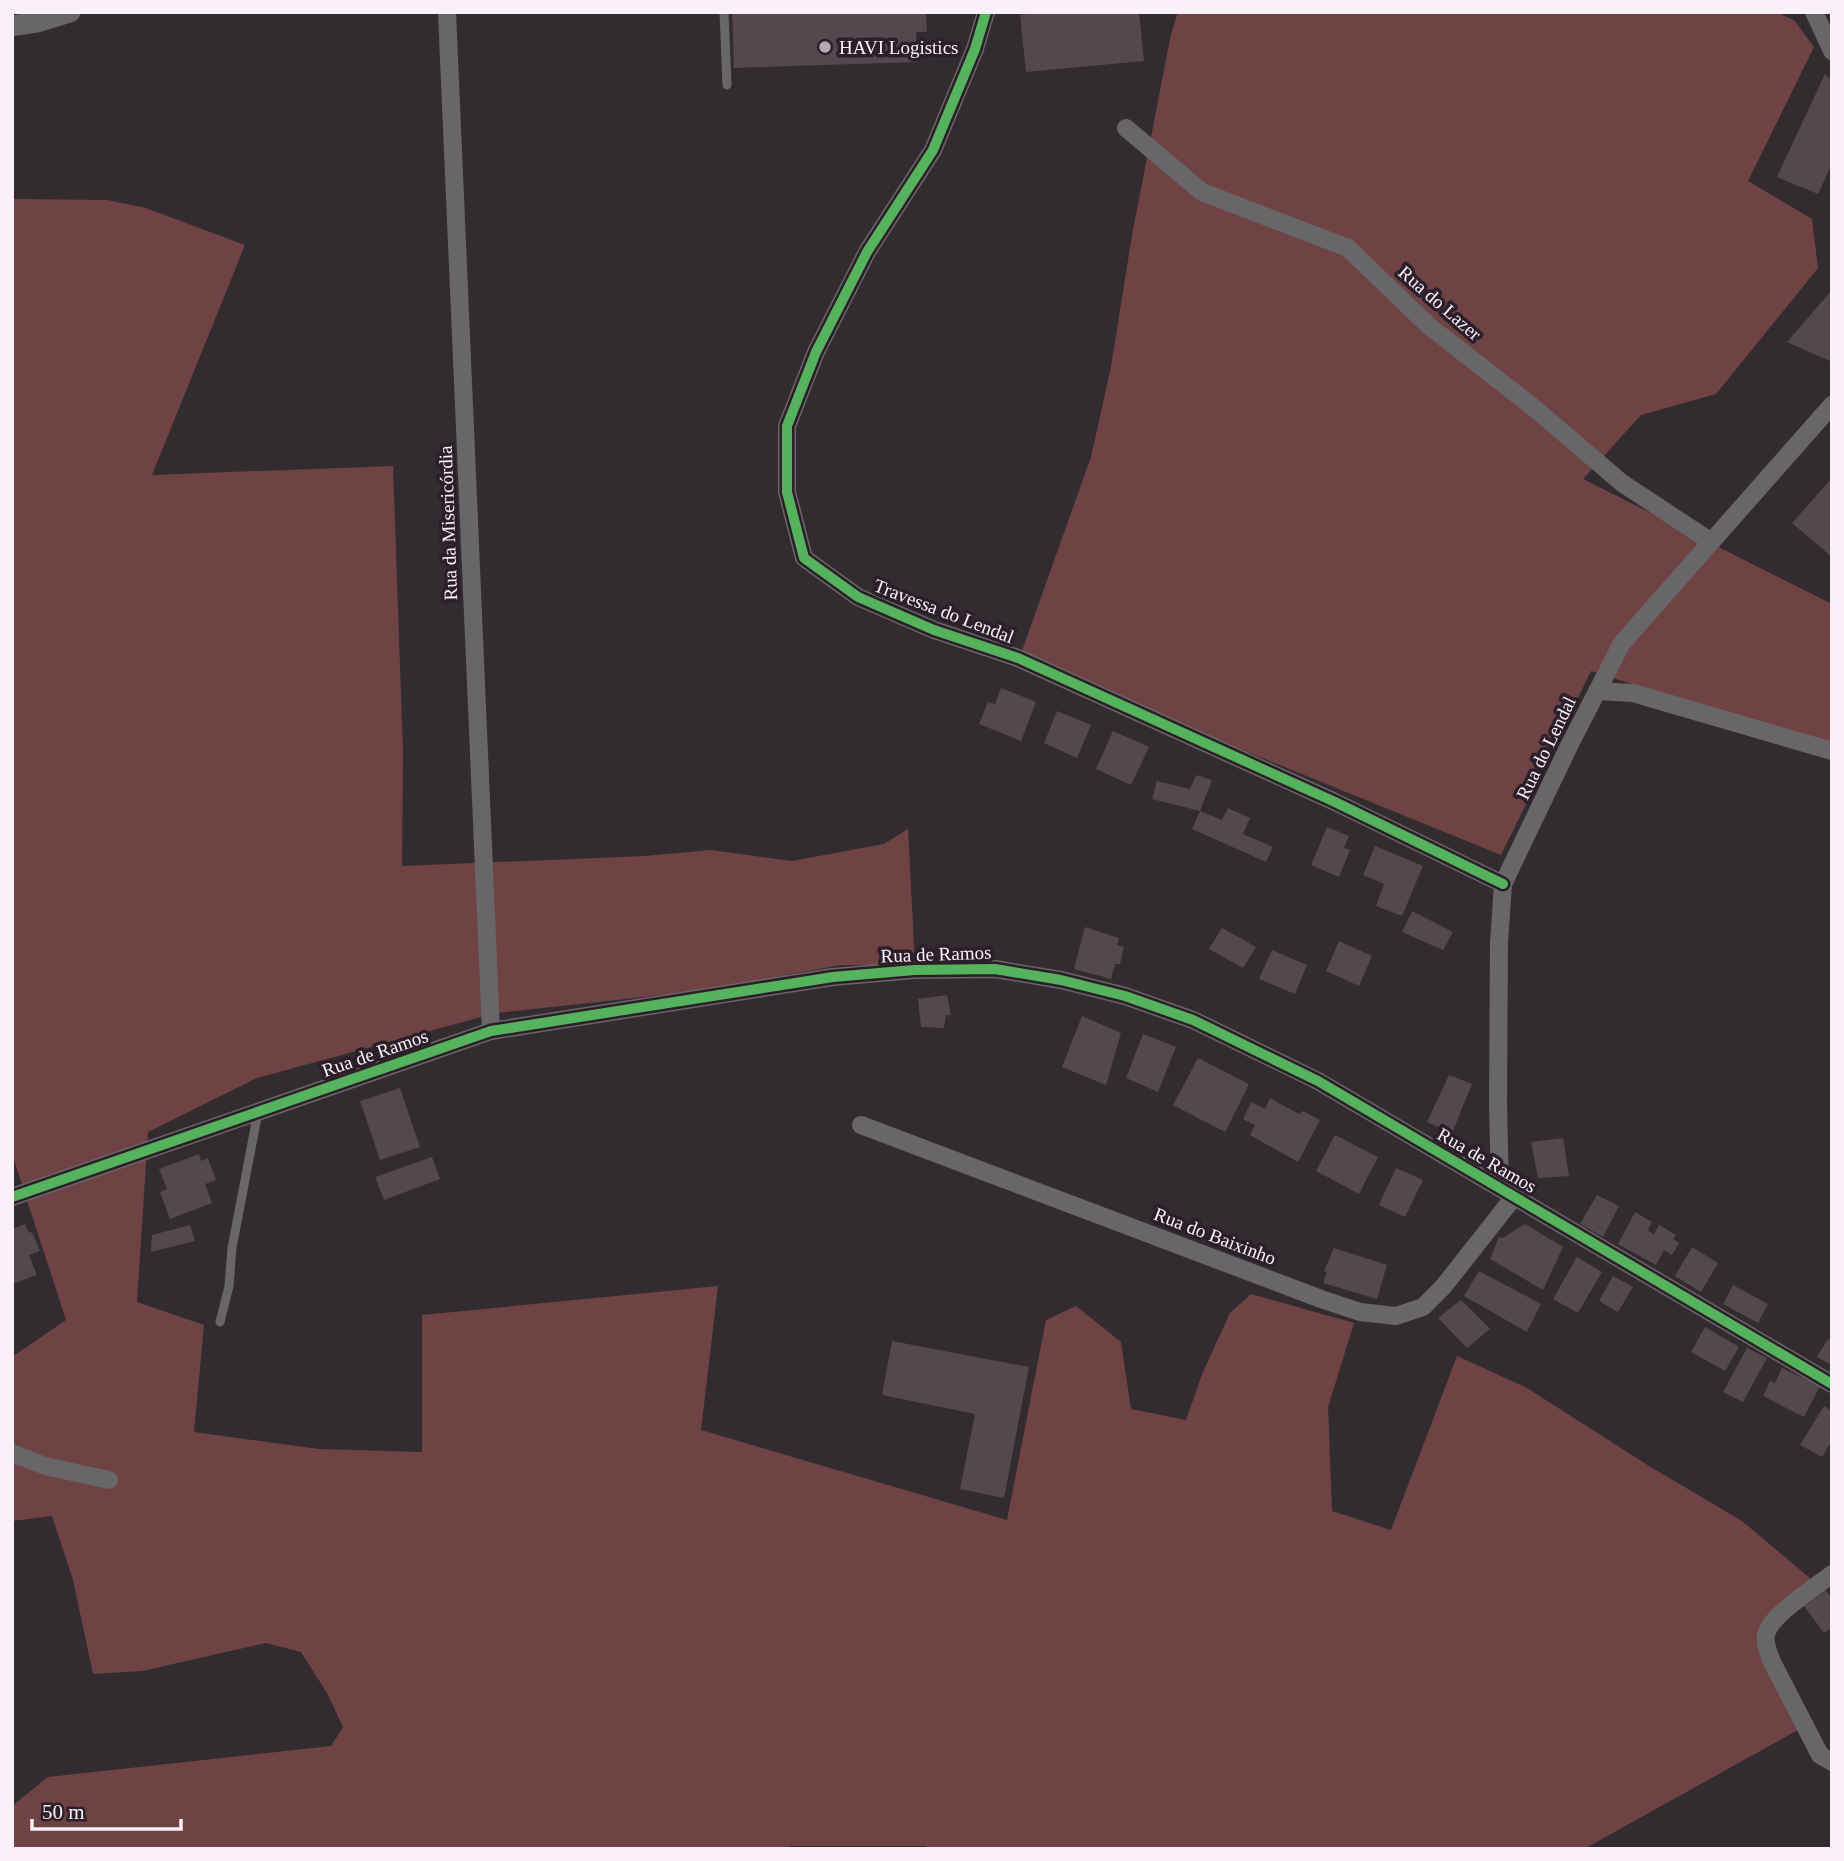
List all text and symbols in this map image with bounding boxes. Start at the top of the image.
place label: HAVI Logistics [839,37,958,58]
marker: HAVI Logistics [817,39,833,55]
street label: Rua do Lazer [1394,262,1486,345]
street label: Rua da Misericórdia [435,445,461,601]
street label: Travessa do Lendal [871,575,1017,647]
street label: Rua do Lendal [1512,693,1580,803]
street label: Rua de Ramos [880,942,992,966]
street label: Rua de Ramos [319,1025,431,1081]
street label: Rua de Ramos [1434,1123,1540,1197]
street label: Rua do Baixinho [1151,1203,1279,1269]
scale bar [32,1787,180,1831]
text: 50 m [42,1800,85,1824]

